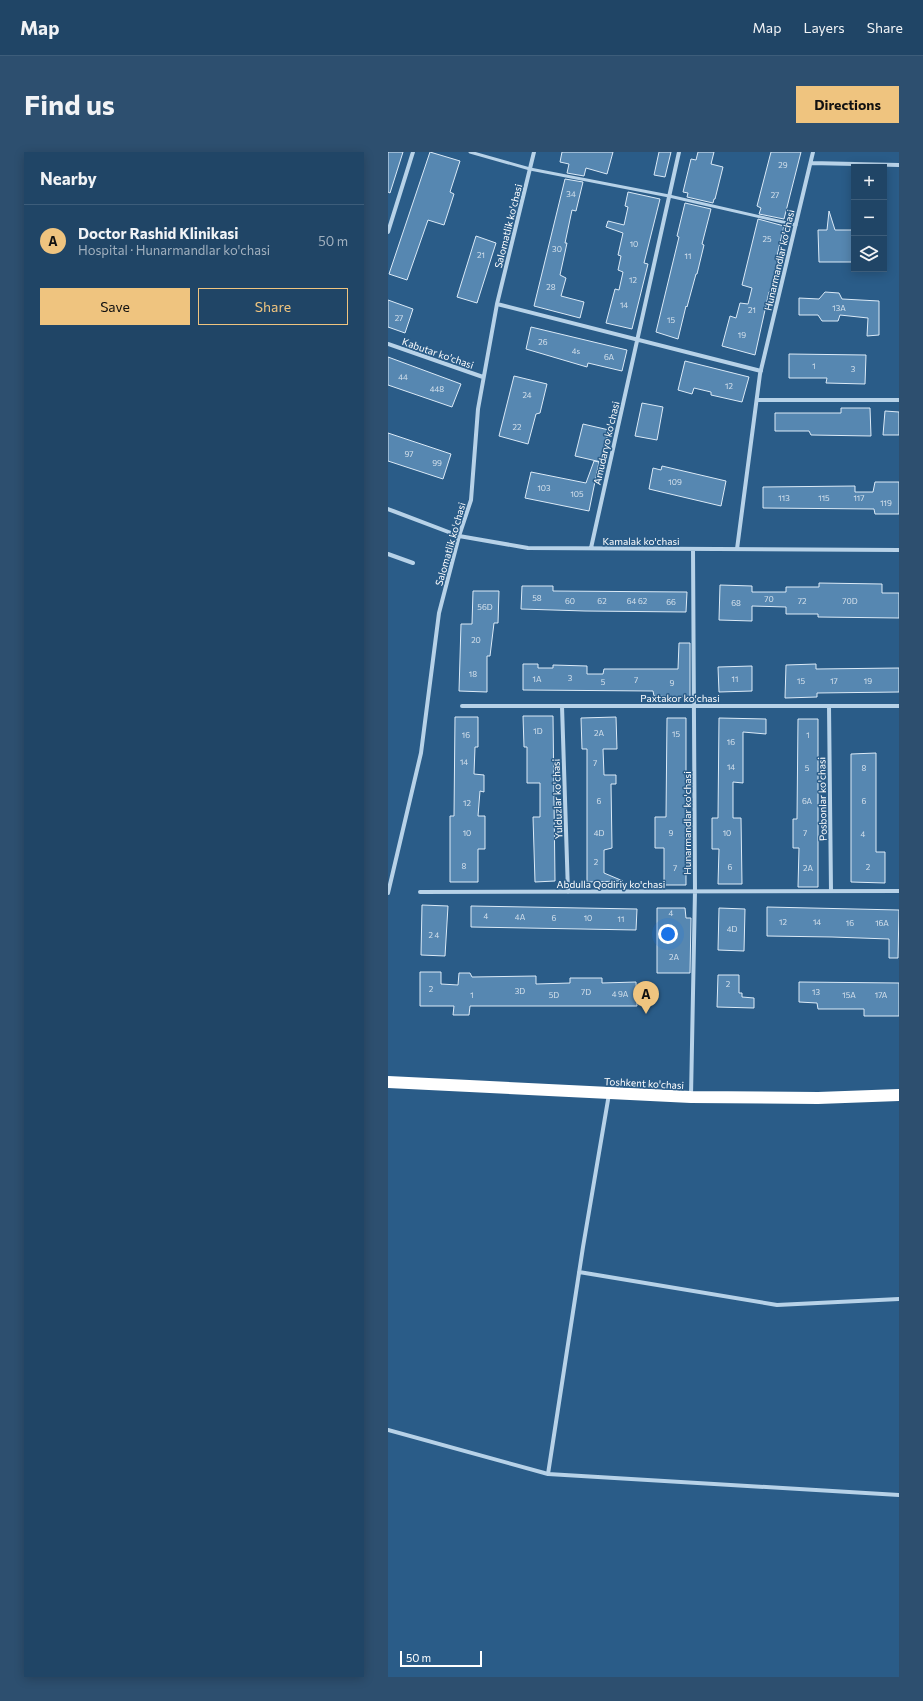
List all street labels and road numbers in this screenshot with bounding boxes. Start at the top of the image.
street label: Salomatlik ko'chasi [492,183,524,269]
street label: Hunarmandlar ko'chasi [762,208,796,312]
street label: Kabutar ko'chasi [401,335,475,371]
street label: Amudaryo ko'chasi [591,400,621,486]
street label: Salomatlik ko'chasi [432,501,468,587]
street label: Kamalak ko'chasi [602,535,680,547]
street label: Paxtakor ko'chasi [640,692,720,704]
street label: Posbonlar ko'chasi [815,757,829,841]
street label: Yulduzlar ko'chasi [550,759,564,839]
street label: Hunarmandlar ko'chasi [681,771,693,875]
street label: Abdulla Qodiriy ko'chasi [557,878,665,890]
street label: Toshkent ko'chasi [604,1075,684,1091]

